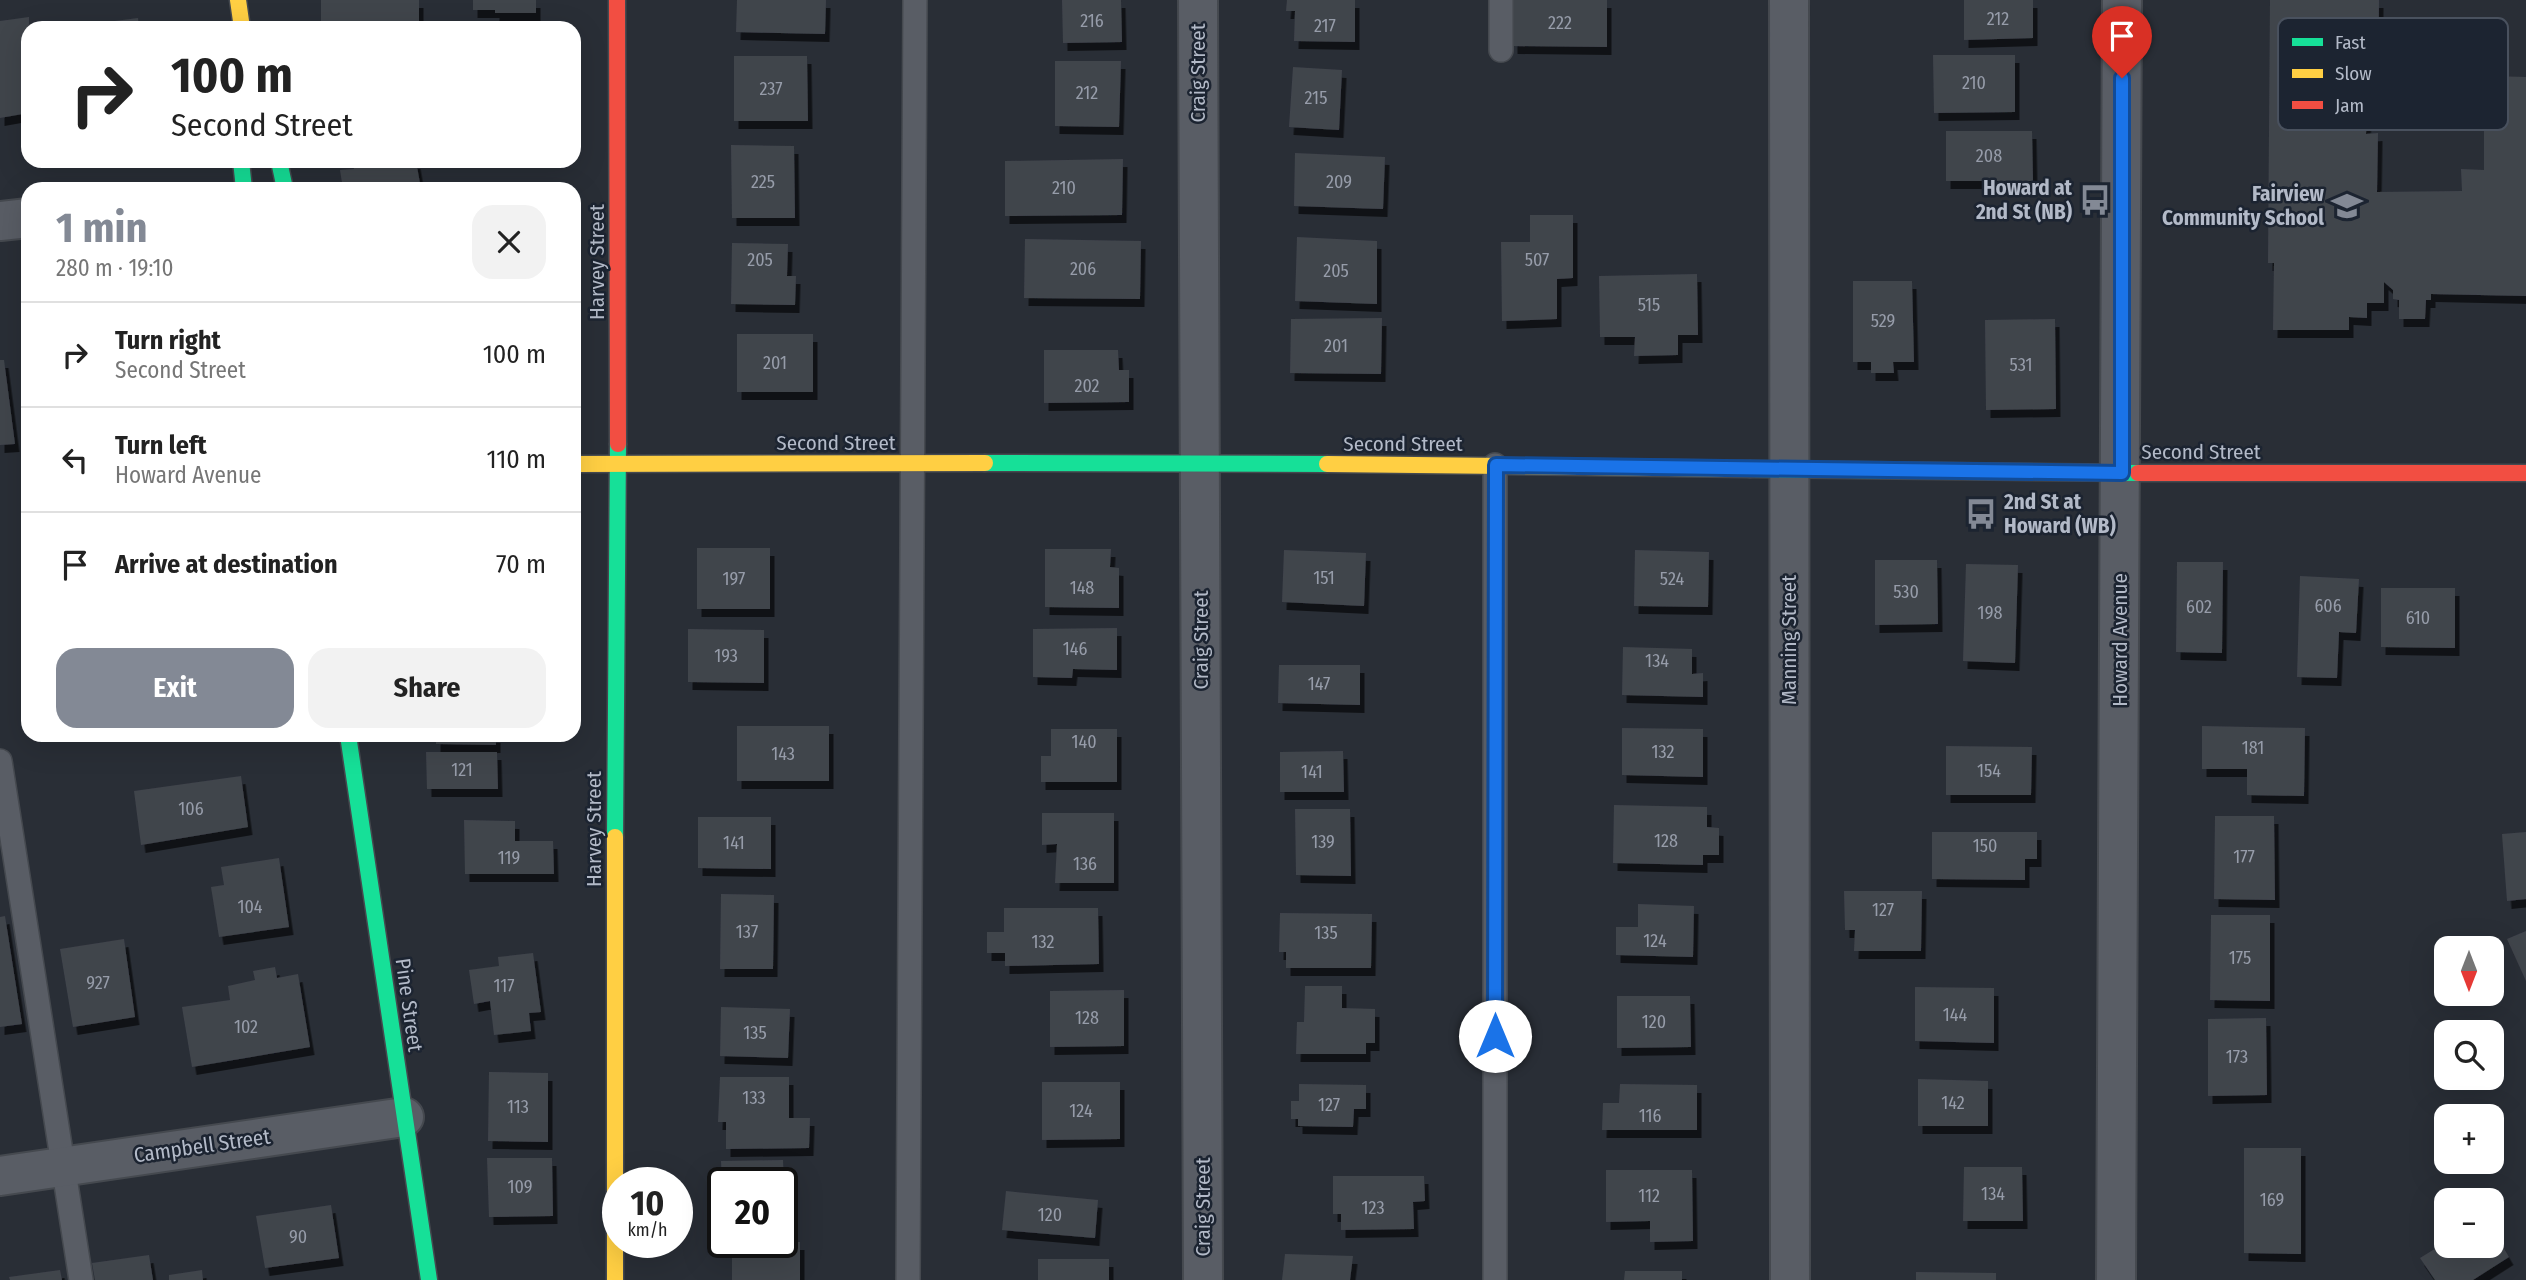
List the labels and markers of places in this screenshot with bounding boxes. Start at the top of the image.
pin [2092,6,2152,78]
place label: Howard at 2nd St (NB) [1975,175,2073,225]
place label: Fairview Community School [2162,181,2325,231]
bus stop icon: Howard at 2nd St (NB) [2078,183,2112,217]
school or university icon: Fairview Community School [2330,189,2364,223]
place label: 2nd St at Howard (WB) [2003,489,2116,539]
bus stop icon: 2nd St at Howard (WB) [1964,497,1998,531]

